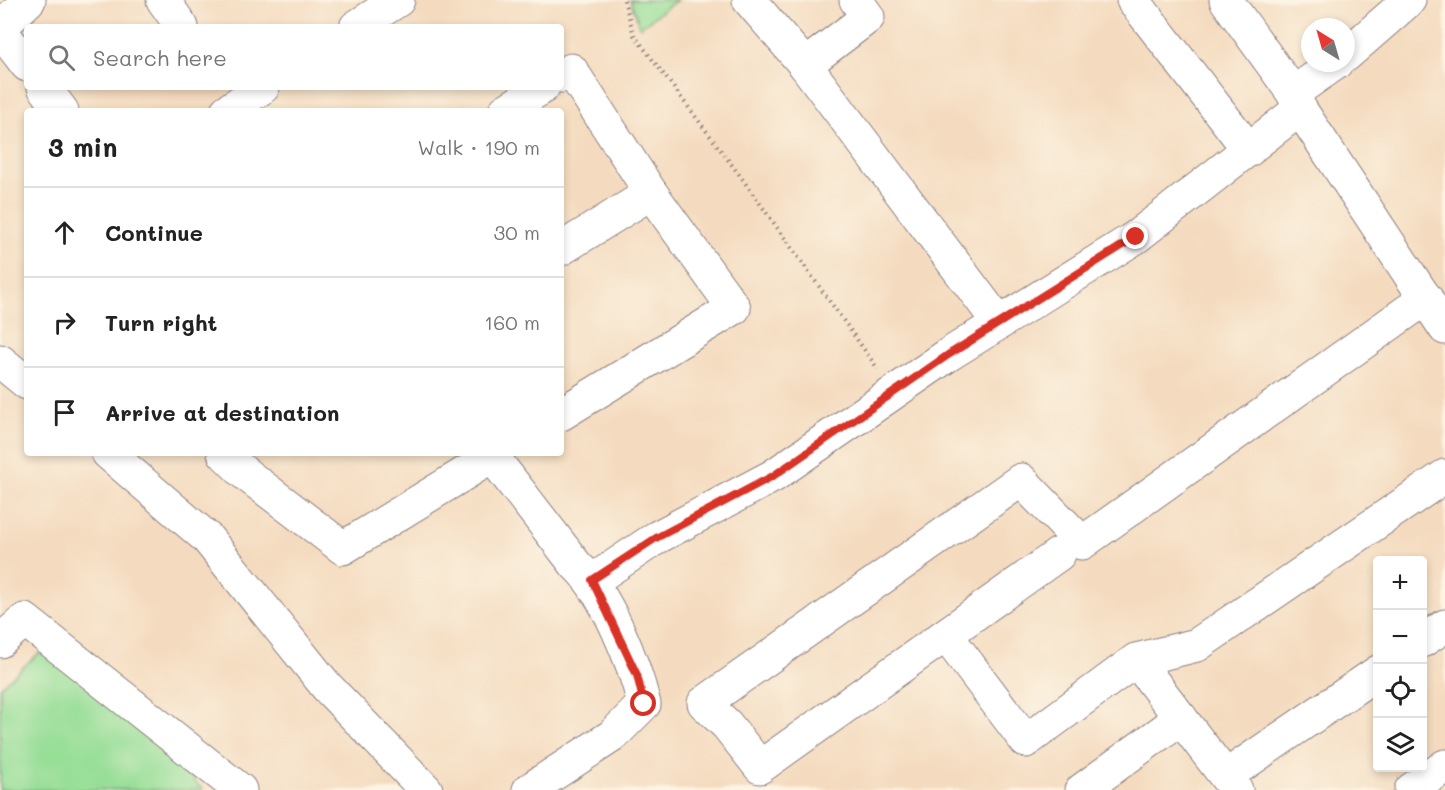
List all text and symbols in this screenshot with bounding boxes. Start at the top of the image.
north arrow [1301,18,1355,72]
search box [24,24,564,90]
icon: search [45,41,78,74]
text: Search here [93,43,227,72]
text: 3 min [48,130,117,164]
text: Walk · 190 m [417,134,540,160]
icon: ahead [48,216,81,249]
text: Continue [105,218,203,247]
text: 30 m [494,219,540,245]
route end [1122,223,1148,249]
icon: right [48,306,81,339]
text: Turn right [105,308,217,337]
text: 160 m [484,309,540,335]
icon: arrive [48,396,81,429]
text: Arrive at destination [105,398,340,427]
map controls [1373,556,1427,772]
button: + [1373,556,1427,610]
button: − [1373,610,1427,664]
button: locate [1373,664,1427,718]
route start [630,690,656,716]
button: layers [1373,718,1427,772]

